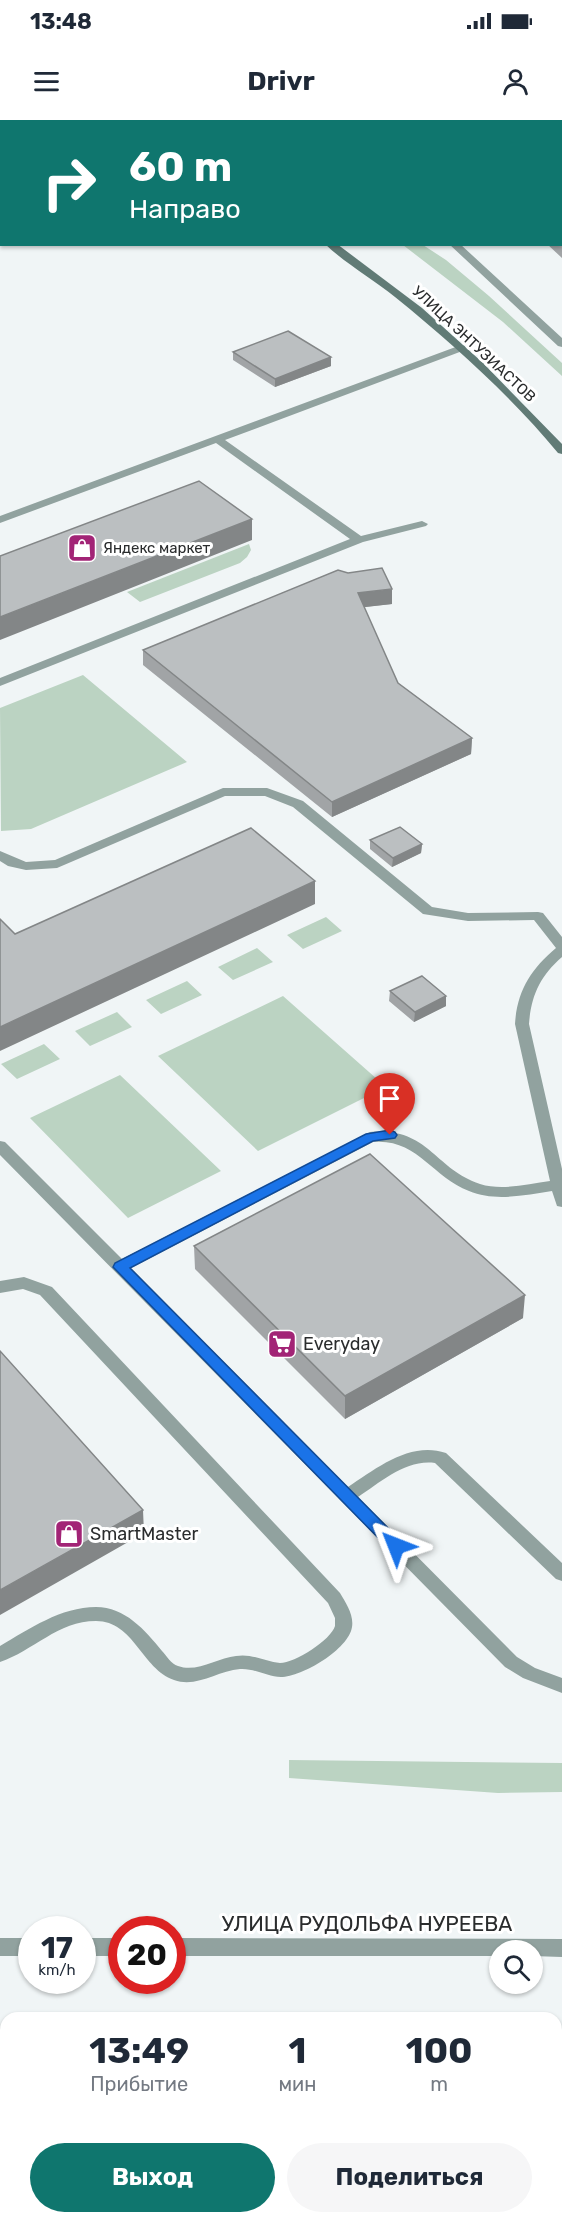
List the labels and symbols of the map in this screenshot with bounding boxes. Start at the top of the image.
street label: УЛИЦА ЭНТУЗИАСТОВ [409,282,539,406]
shop icon: Яндекс маркет [66,532,98,564]
place label: Яндекс маркет [103,539,211,557]
pin [364,1073,415,1135]
supermarket icon: Everyday [266,1328,298,1360]
place label: Everyday [303,1333,380,1355]
position arrow [364,1514,428,1578]
shop icon: SmartMaster [53,1518,85,1550]
place label: SmartMaster [90,1523,199,1545]
street label: УЛИЦА РУДОЛЬФА НУРЕЕВА [222,1911,512,1936]
speed limit sign: 20 [108,1916,186,1994]

